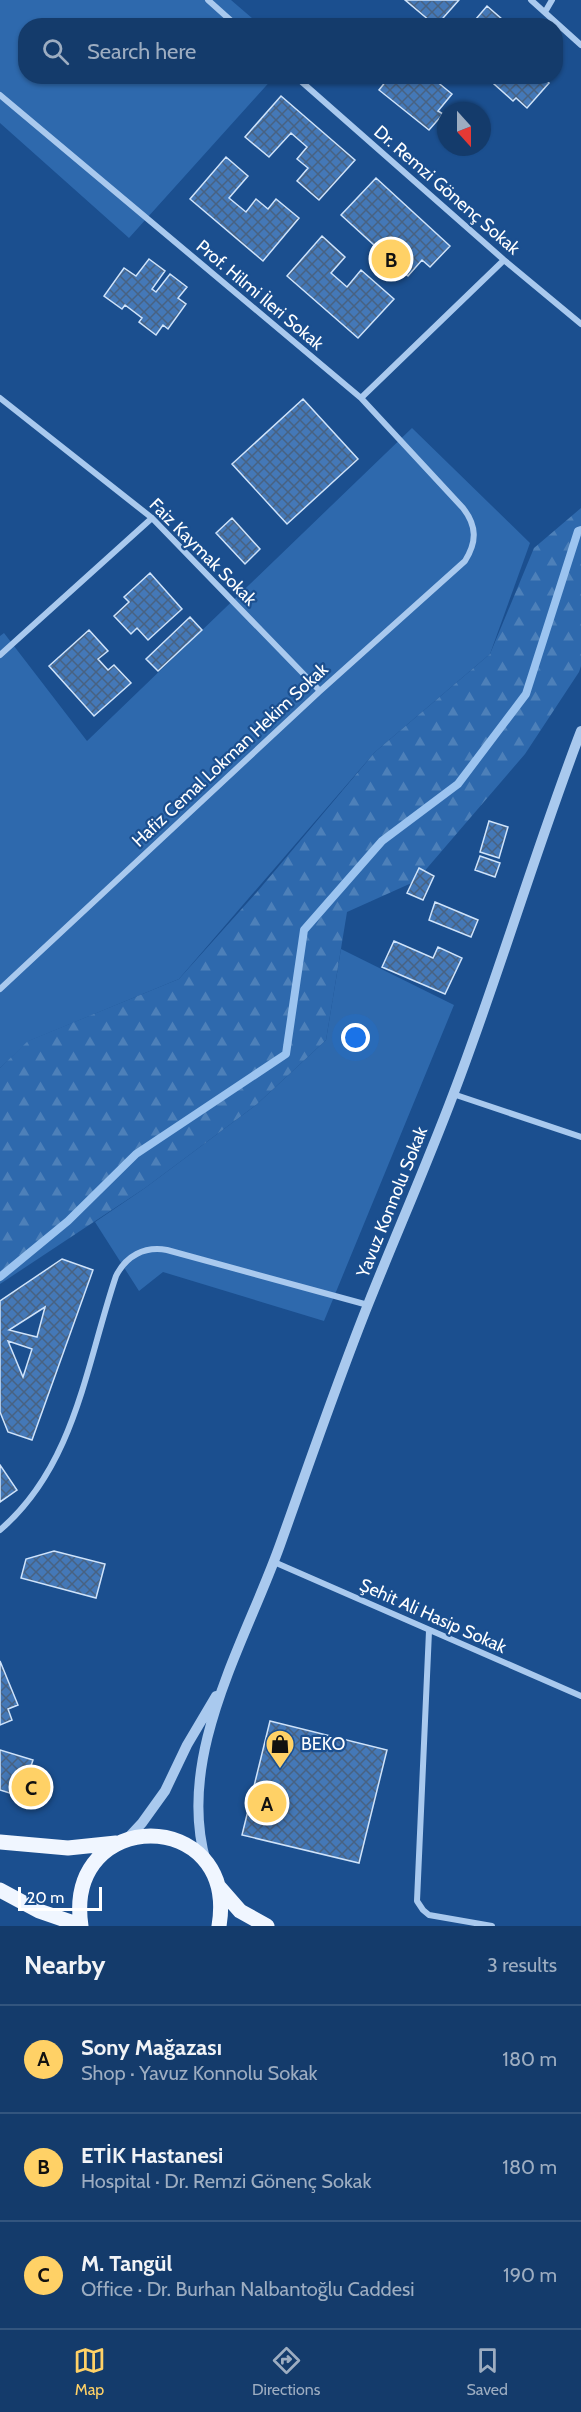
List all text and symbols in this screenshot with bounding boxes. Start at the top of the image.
search box [18,18,563,84]
icon: search [39,35,72,68]
text: Search here [87,38,196,65]
north arrow [437,102,491,156]
street label: Dr. Remzi Gönenç Sokak [369,121,525,260]
street label: Prof. Hilmi İleri Sokak [192,235,329,355]
pin: B [372,236,410,282]
street label: Faiz Kaymak Sokak [145,494,262,611]
street label: Hafiz Cemal Lokman Hekim Sokak [127,658,333,852]
your location [341,1023,370,1052]
street label: Yavuz Konnolu Sokak [351,1123,433,1281]
street label: Şehit Ali Hasip Sokak [356,1574,511,1659]
shop icon: BEKO [264,1728,296,1770]
place label: BEKO [301,1733,345,1755]
pin: C [12,1764,51,1810]
pin: A [248,1780,286,1826]
scale bar [18,1884,102,1912]
text: 20 m [27,1888,64,1907]
text: Nearby [24,1949,105,1981]
text: 3 results [487,1953,557,1977]
text: Sony Mağazası [81,2034,222,2061]
text: A [37,2047,50,2071]
text: 180 m [502,2047,557,2071]
text: Shop · Yavuz Konnolu Sokak [81,2061,318,2085]
text: ETİK Hastanesi [81,2142,223,2169]
text: B [37,2155,50,2179]
text: 180 m [502,2155,557,2179]
text: Hospital · Dr. Remzi Gönenç Sokak [81,2169,371,2193]
text: M. Tangül [81,2250,172,2277]
text: C [37,2263,50,2287]
text: 190 m [503,2263,557,2287]
text: Office · Dr. Burhan Nalbantoğlu Caddesi [81,2277,414,2301]
tab: Map [73,2344,106,2399]
tab: Directions [252,2344,320,2399]
tab: Saved [466,2344,508,2399]

